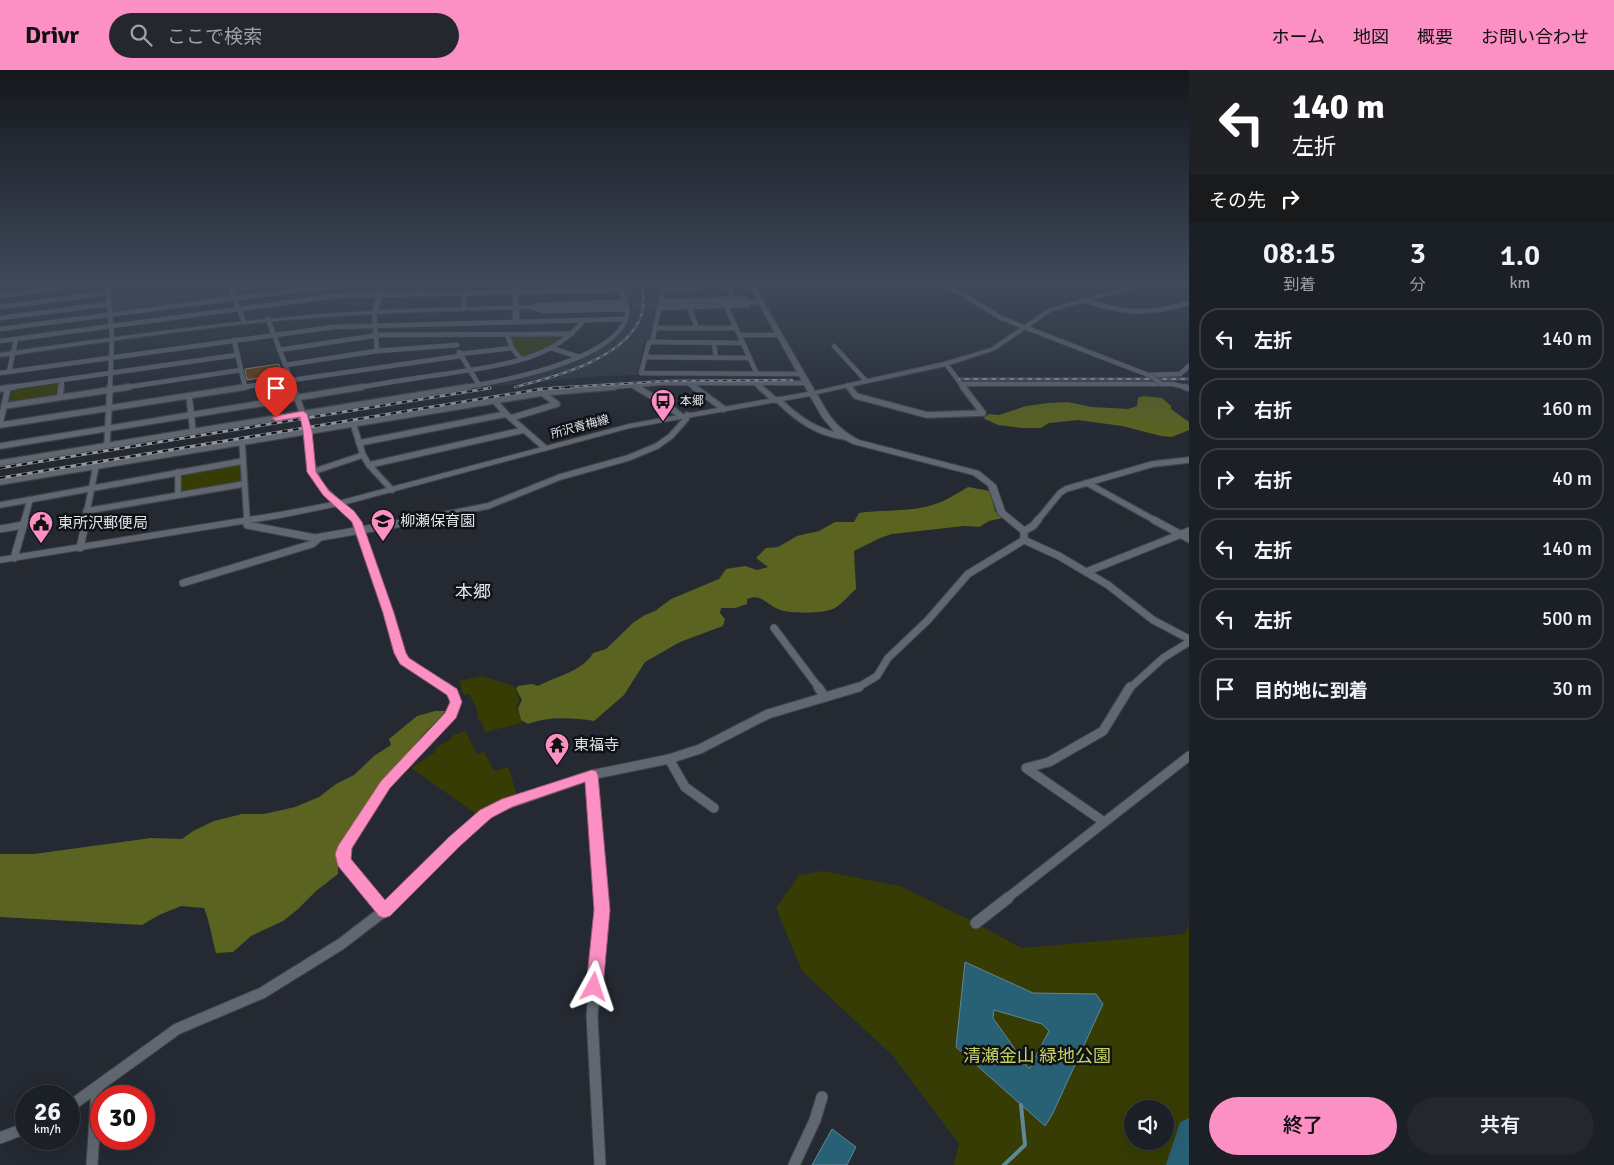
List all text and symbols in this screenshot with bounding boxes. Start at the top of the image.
search box [109,13,459,58]
text: Drivr [25,20,79,50]
icon: search [127,21,155,49]
text: ここで検索 [167,25,262,49]
text: ホーム [1272,26,1325,48]
text: 地図 [1353,26,1389,48]
text: 概要 [1417,26,1453,48]
text: お問い合わせ [1481,26,1589,48]
text: 140 m [1292,85,1385,128]
icon: left [1209,90,1274,155]
text: 左折 [1292,133,1336,160]
icon: right [1276,185,1304,213]
text: その先 [1209,189,1266,213]
text: 08:15 [1263,235,1336,272]
text: 3 [1410,235,1426,272]
text: 1.0 [1500,237,1540,274]
text: km [1510,273,1530,293]
text: 到着 [1283,275,1315,295]
text: 分 [1410,275,1426,295]
icon: left [1211,325,1239,353]
text: 140 m [1542,327,1592,351]
text: 左折 [1254,329,1292,353]
pin [255,367,297,418]
icon: arrive [262,374,290,402]
bus stop icon: 本郷 [650,388,676,422]
place label: 本郷 [680,394,704,409]
icon: right [1211,395,1239,423]
text: 160 m [1542,397,1592,421]
text: 右折 [1254,399,1292,423]
street label: 所沢青梅線 [549,412,611,442]
icon: right [1211,465,1239,493]
text: 40 m [1552,467,1592,491]
text: 右折 [1254,469,1292,493]
school or university icon: 柳瀬保育園 [370,508,396,542]
public building icon: 東所沢郵便局 [28,510,54,544]
place label: 柳瀬保育園 [400,512,475,530]
place label: 東所沢郵便局 [58,514,148,532]
icon: left [1211,535,1239,563]
text: 140 m [1542,537,1592,561]
text: 左折 [1254,539,1292,563]
district label: 本郷 [455,581,491,603]
icon: left [1211,605,1239,633]
text: 500 m [1542,607,1592,631]
text: 左折 [1254,609,1292,633]
icon: arrive [1211,675,1239,703]
text: 30 m [1552,677,1592,701]
text: 目的地に到着 [1254,679,1368,703]
temple icon: 東福寺 [544,732,570,766]
place label: 東福寺 [574,736,619,754]
position arrow [567,960,619,1012]
park label: 清瀬金山 緑地公園 [963,1045,1111,1067]
speed limit sign: 30 [90,1085,155,1150]
text: 26 [34,1096,61,1127]
button: 終了 [1209,1097,1397,1155]
button: 共有 [1407,1097,1594,1155]
map controls [1124,1100,1174,1150]
button: sound [1124,1100,1174,1150]
text: km/h [34,1122,61,1137]

